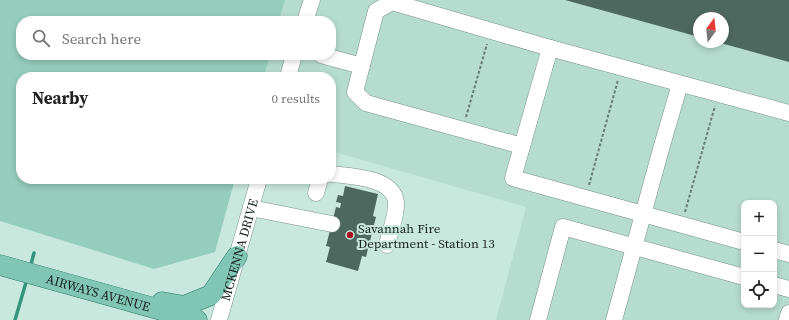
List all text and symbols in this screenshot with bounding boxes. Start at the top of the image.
north arrow [693,12,729,48]
search box [16,16,336,60]
icon: search [30,27,52,49]
text: Search here [62,28,141,49]
text: Nearby [32,86,88,110]
text: 0 results [272,90,320,107]
street label: MCKENNA DRIVE [217,197,262,303]
map controls [741,200,777,308]
button: + [741,200,777,236]
place label: Savannah Fire Department - Station 13 [358,220,495,252]
marker: Savannah Fire Department - Station 13 [345,230,355,240]
button: − [741,236,777,272]
street label: AIRWAYS AVENUE [44,270,152,316]
button: locate [741,272,777,308]

